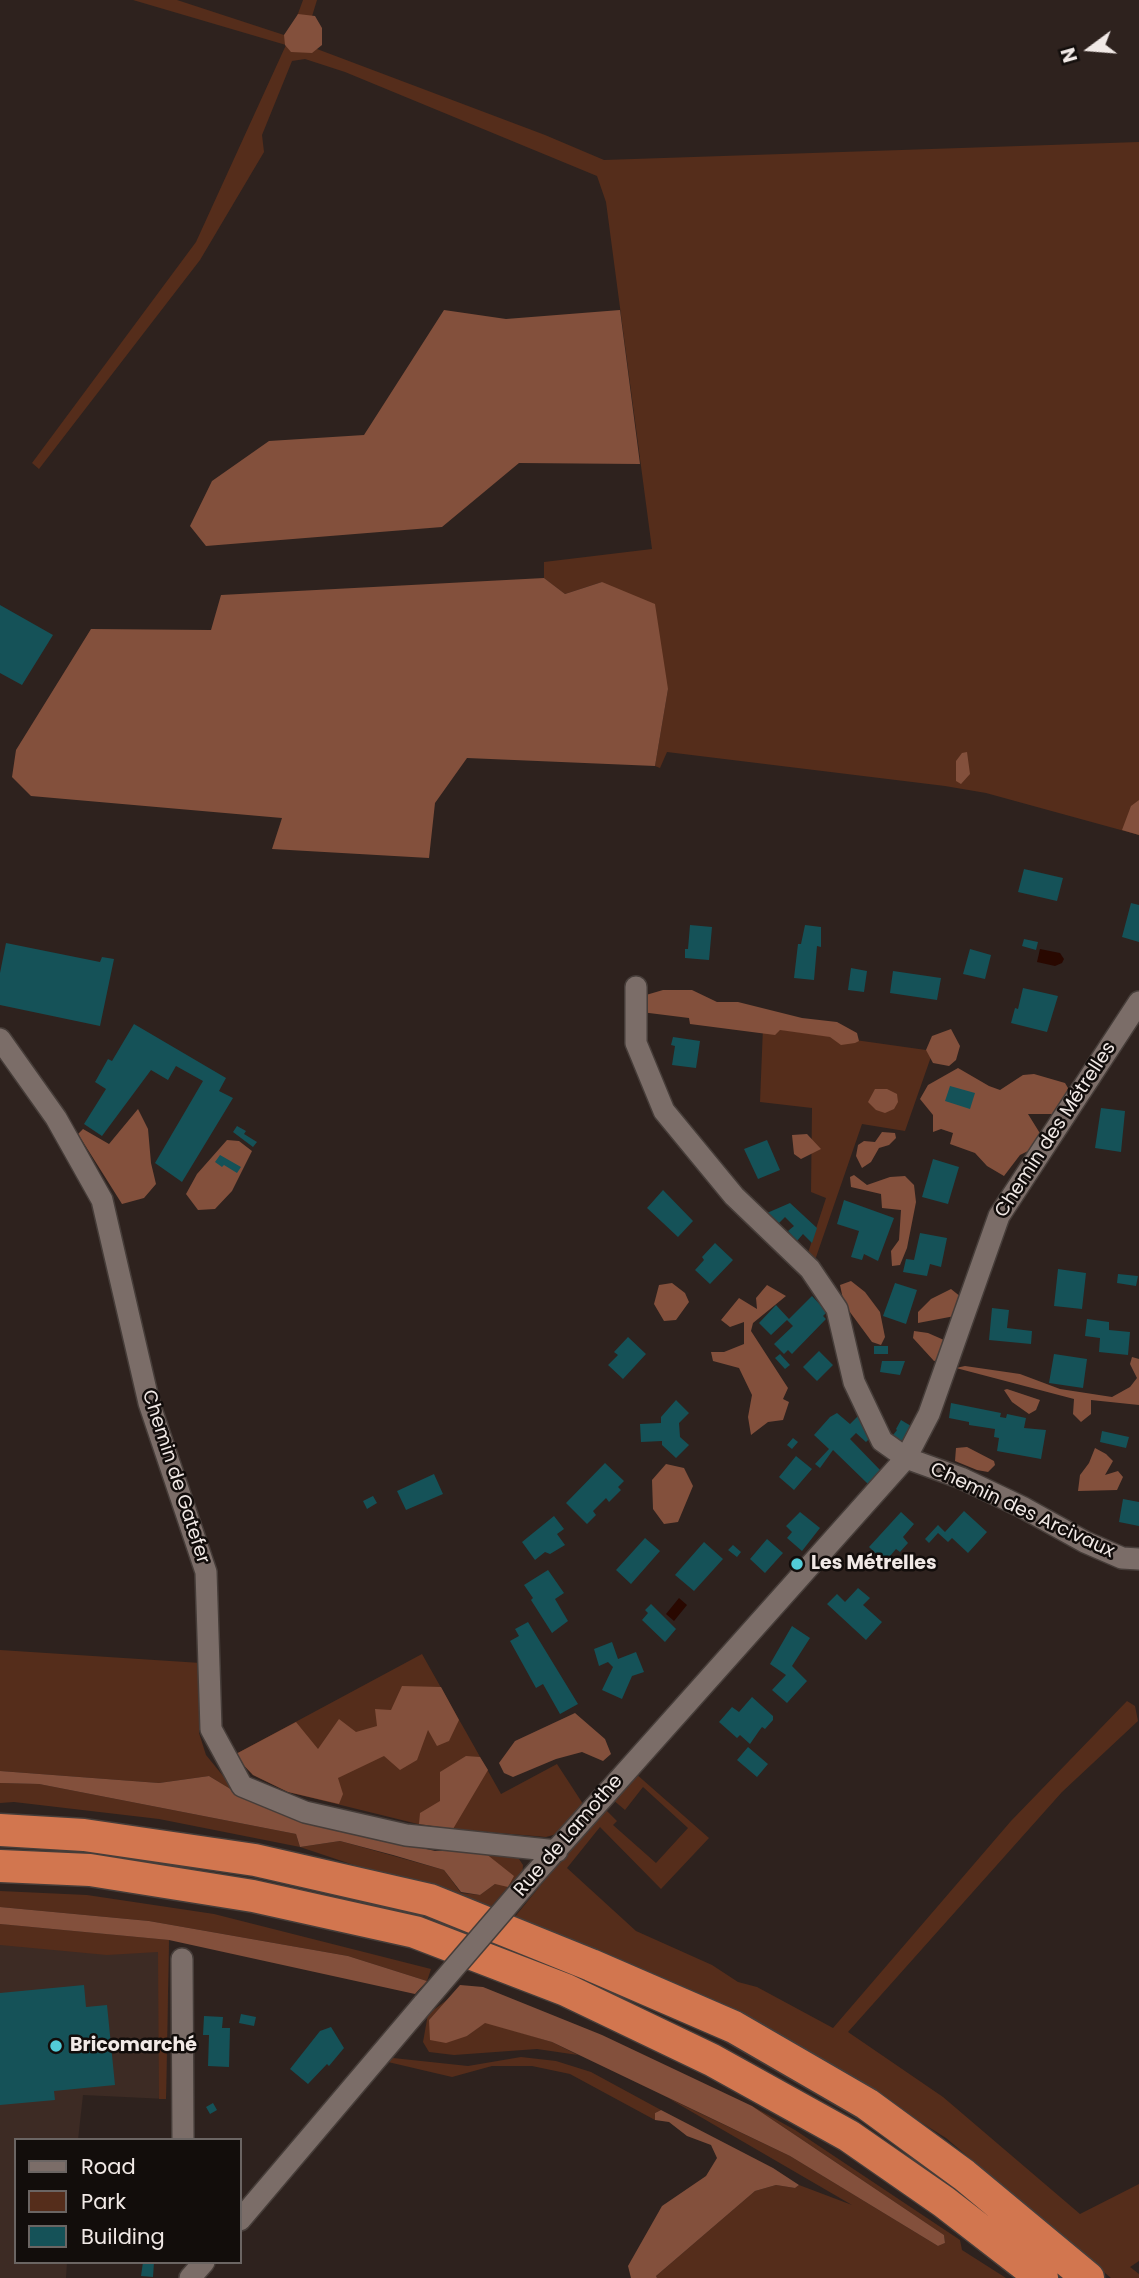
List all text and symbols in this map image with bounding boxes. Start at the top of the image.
north arrow [1055,14,1125,84]
text: N [1054,44,1084,66]
street label: Chemin des Métrelles [991,1038,1121,1222]
street label: Chemin de Gatefer [136,1387,214,1567]
street label: Chemin des Arcivaux [926,1458,1118,1564]
place label: Les Métrelles [811,1553,937,1575]
marker: Les Métrelles [789,1556,805,1572]
street label: Rue de Lamothe [510,1770,628,1902]
place label: Bricomarché [70,2035,197,2057]
marker: Bricomarché [48,2038,64,2054]
legend [14,2138,242,2264]
text: Road [81,2152,136,2181]
text: Park [81,2187,126,2216]
text: Building [81,2222,165,2251]

